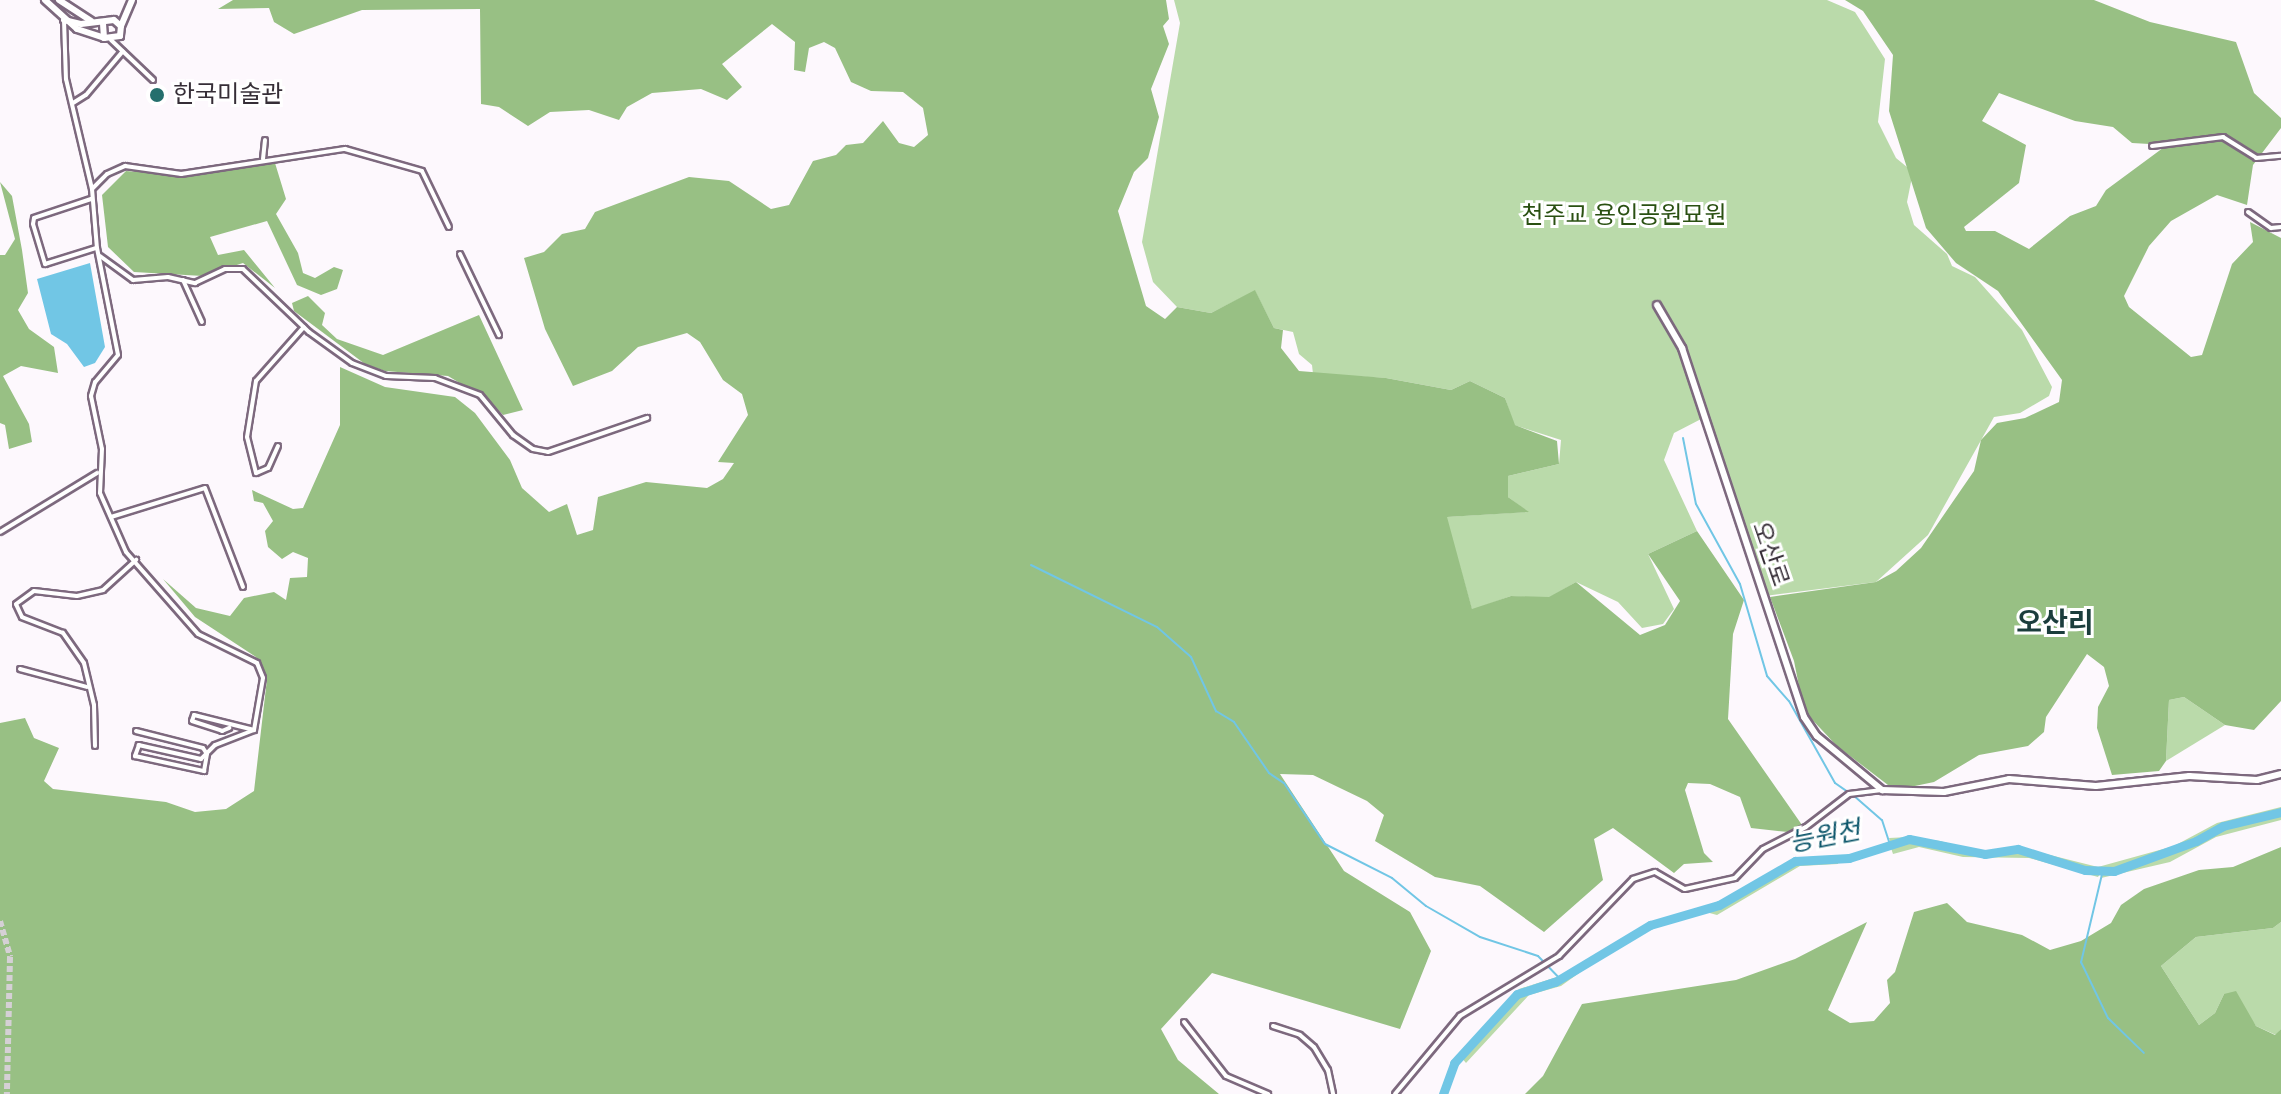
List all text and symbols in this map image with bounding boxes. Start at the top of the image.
place label: 한국미술관 [173,81,283,109]
marker: 한국미술관 [148,86,166,104]
park label: 천주교 용인공원묘원 [1521,202,1727,230]
street label: 오산로 [1746,518,1794,590]
district label: 오산리 [2016,606,2094,640]
water label: 능원천 [1787,815,1863,859]

